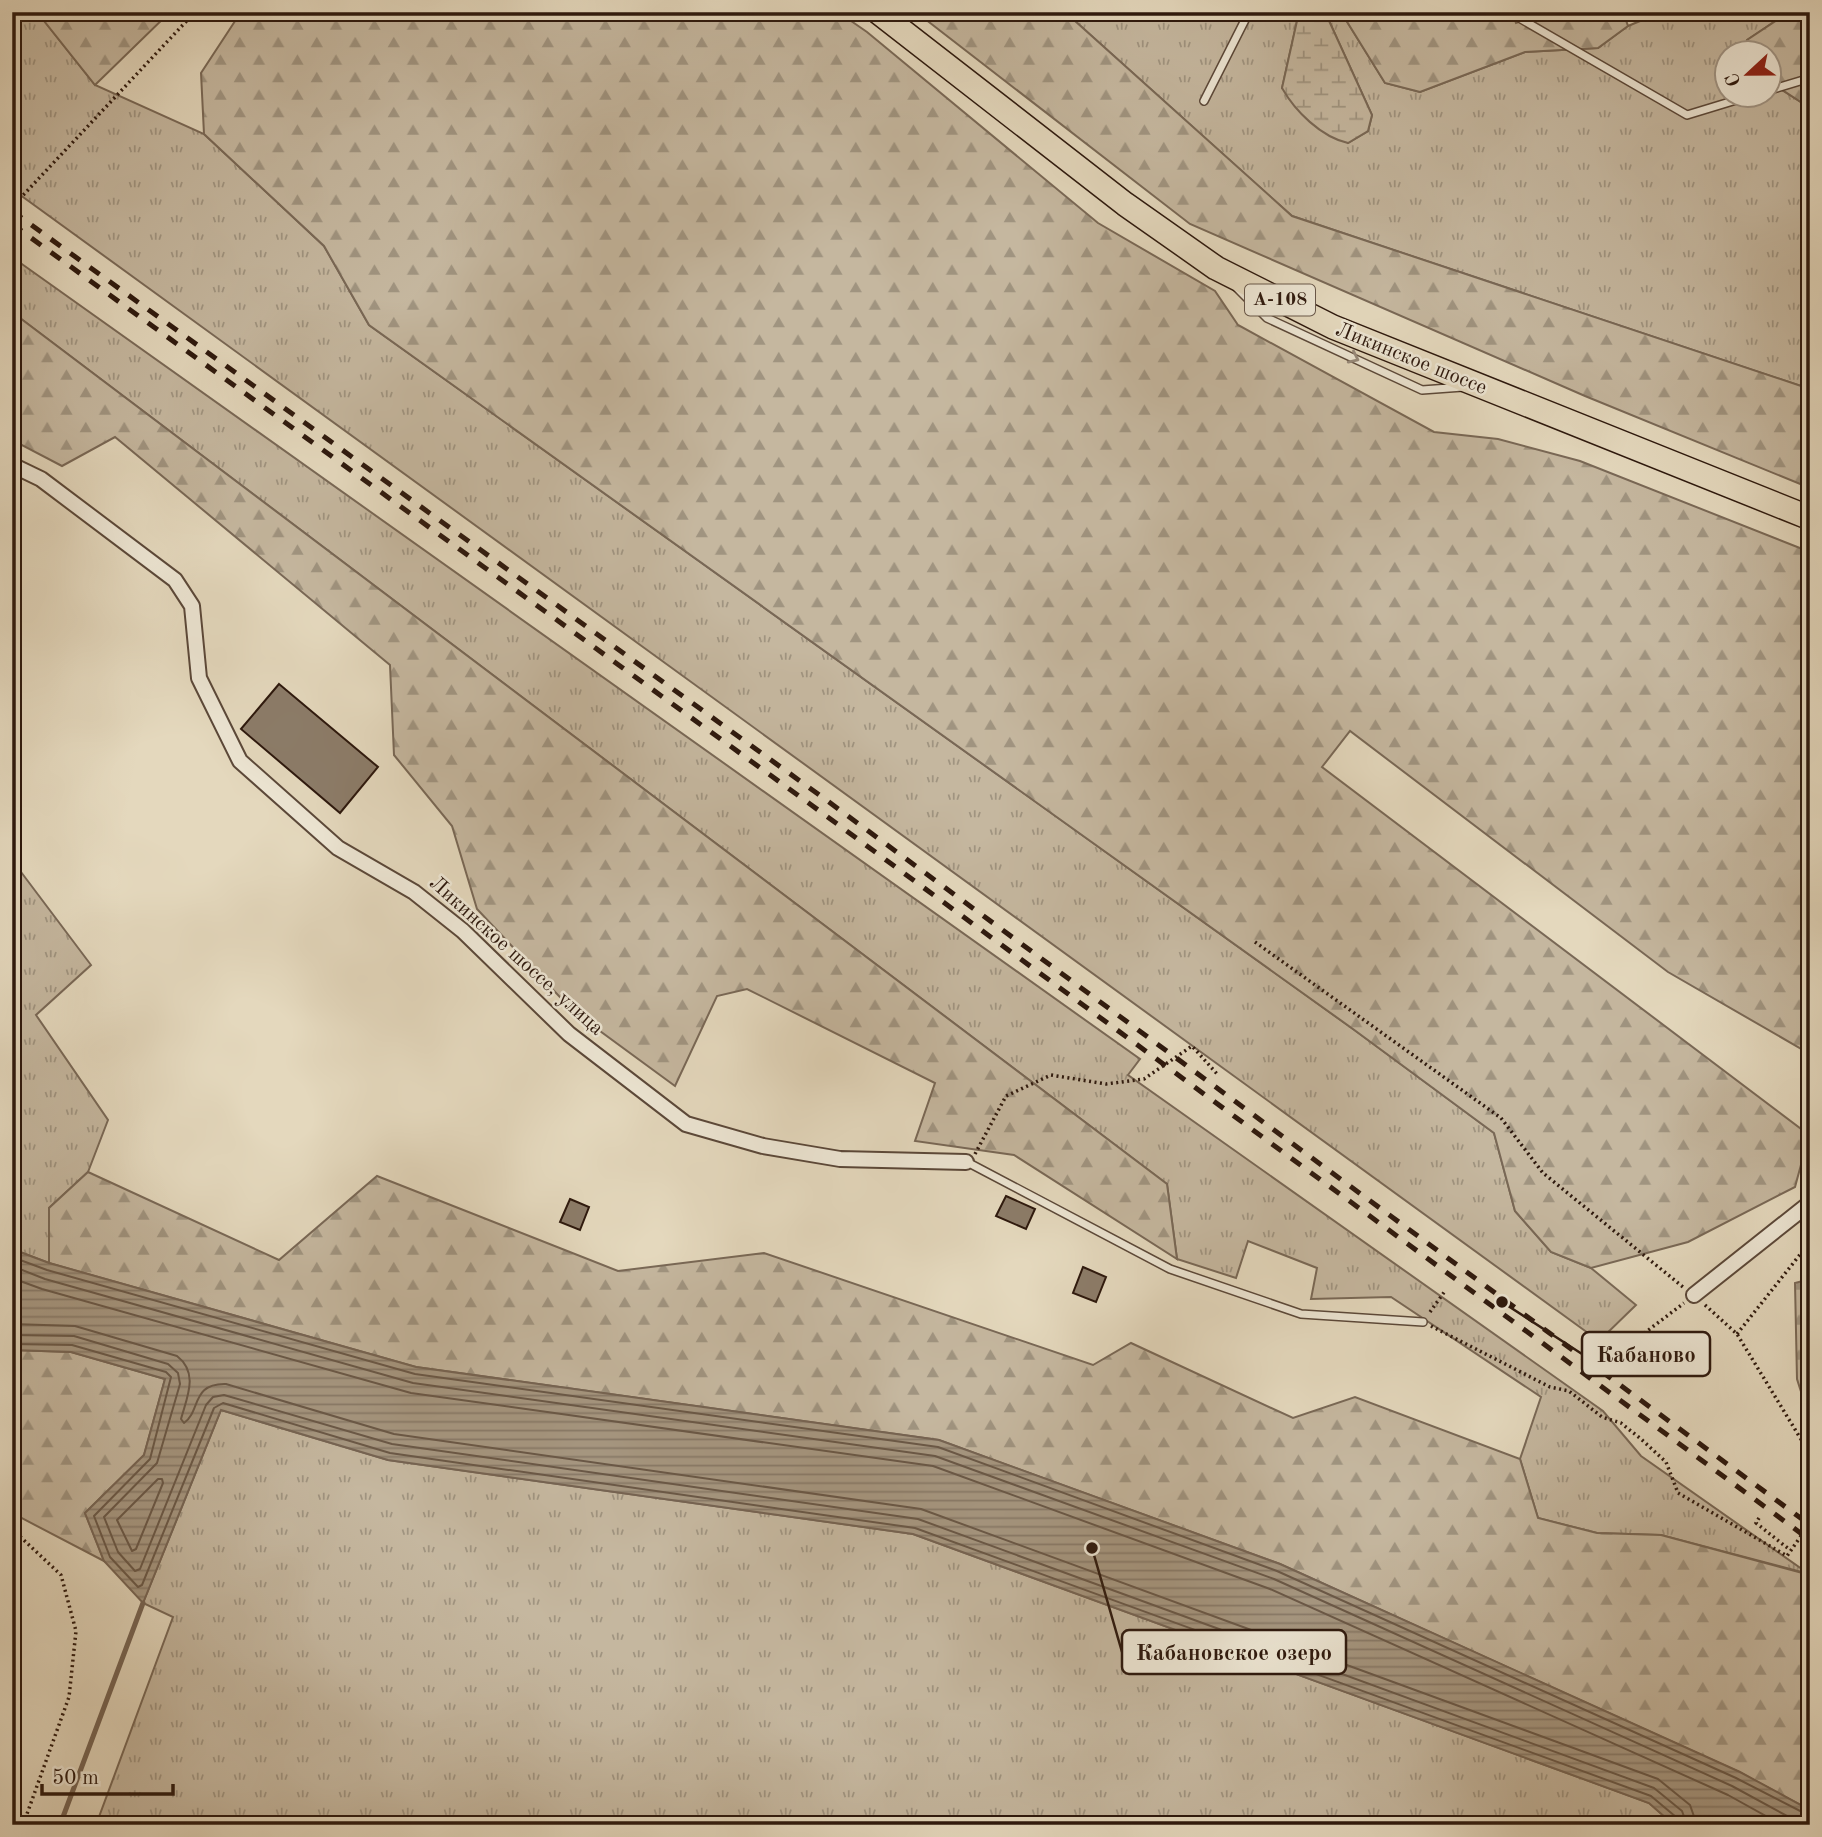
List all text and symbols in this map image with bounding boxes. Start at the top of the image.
north arrow [1714,38,1784,108]
text: С [1723,70,1746,89]
road number: А-108 [1245,284,1315,316]
street label: Ликинское шоссе [1332,319,1490,399]
one-way arrow [1347,350,1359,364]
street label: Ликинское шоссе, улица [425,872,607,1040]
callout: Кабаново [1582,1332,1710,1376]
text: Кабаново [1596,1344,1696,1367]
callout: Кабановское озеро [1122,1630,1346,1674]
text: Кабановское озеро [1136,1642,1332,1665]
scale bar [42,1753,173,1797]
text: 50 m [52,1768,99,1789]

